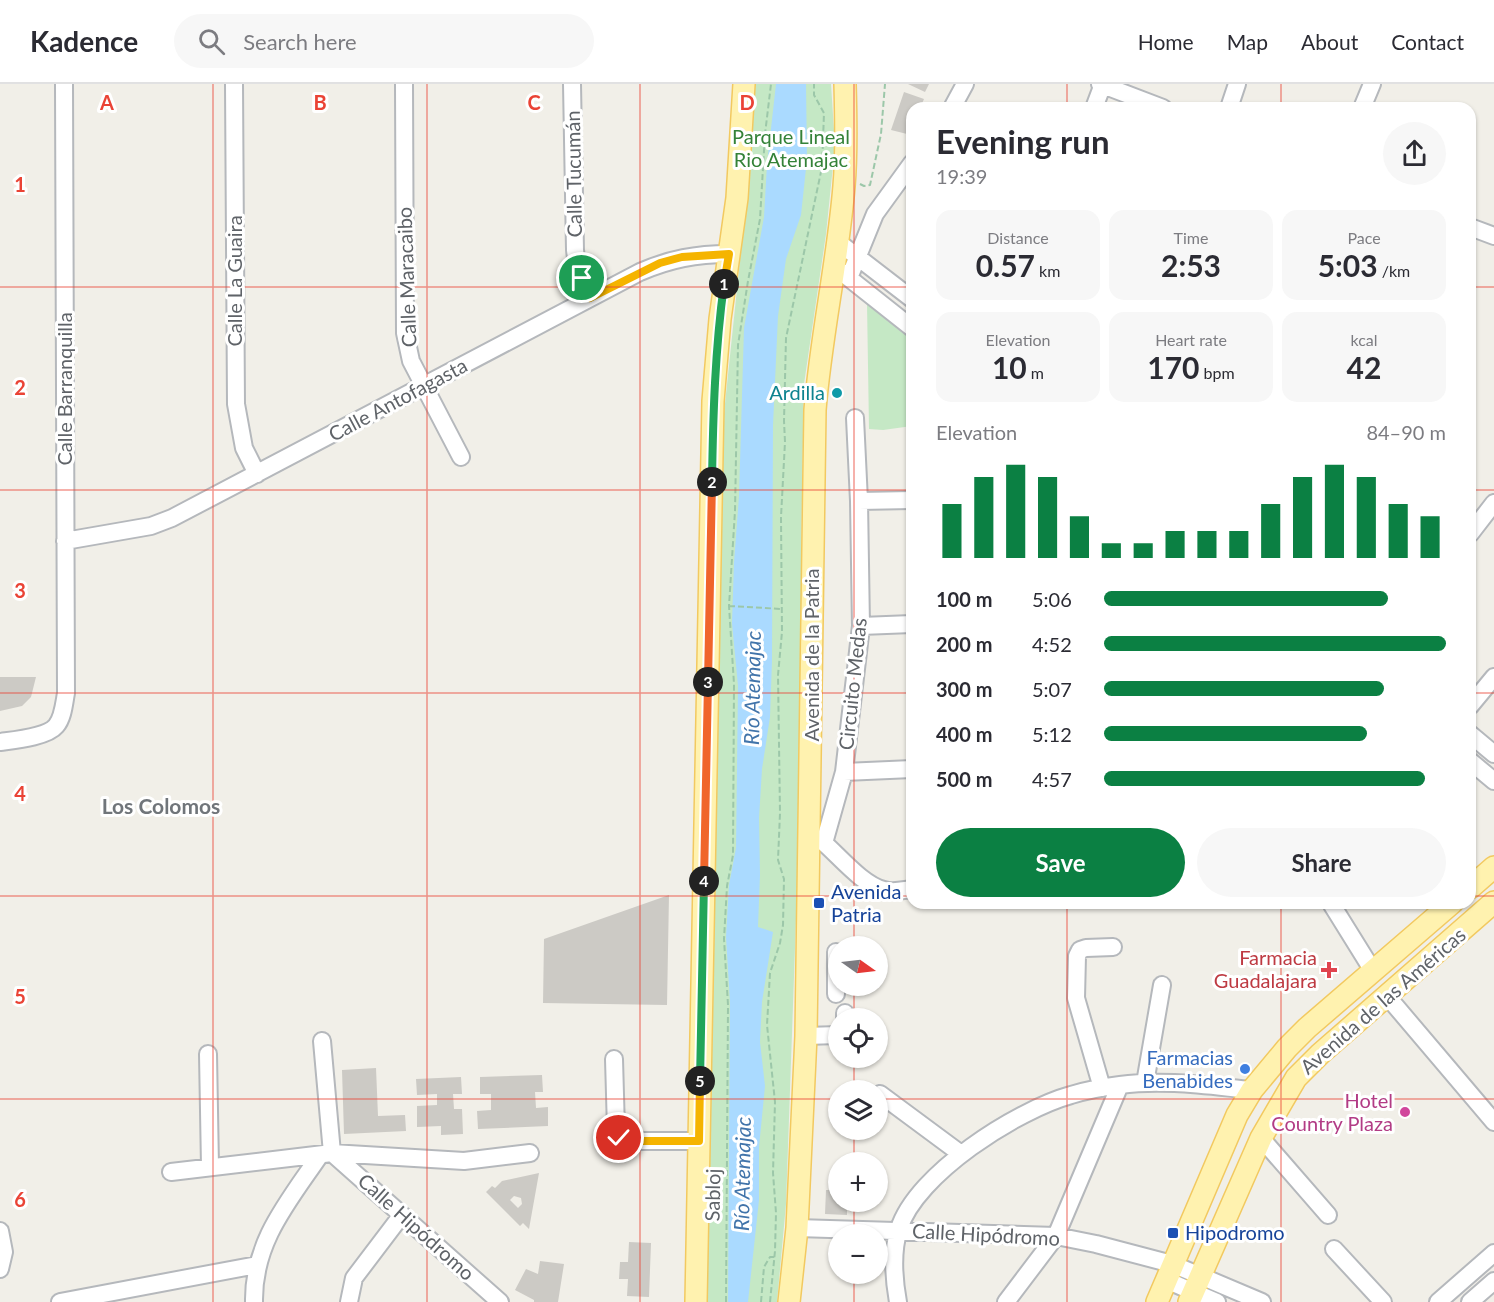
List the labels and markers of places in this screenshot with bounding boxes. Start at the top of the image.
pin [556,252,607,303]
pin: 1 [709,269,739,299]
place label: Ardilla [769,380,825,404]
marker: Ardilla [830,386,844,400]
pin: 2 [697,467,727,497]
pin: 3 [693,667,723,697]
pin: 4 [689,866,719,896]
place label: Avenida Patria [831,879,901,926]
marker: Avenida Patria [812,896,826,910]
place label: Farmacia Guadalajara [1214,945,1317,992]
marker: Farmacia Guadalajara [1322,963,1336,977]
place label: Farmacias Benabides [1142,1045,1233,1092]
marker: Farmacias Benabides [1238,1062,1252,1076]
pin: 5 [685,1066,715,1096]
place label: Hotel Country Plaza [1271,1088,1393,1135]
marker: Hotel Country Plaza [1398,1105,1412,1119]
pin [593,1112,644,1163]
place label: Hipodromo [1185,1220,1285,1244]
marker: Hipodromo [1166,1226,1180,1240]

